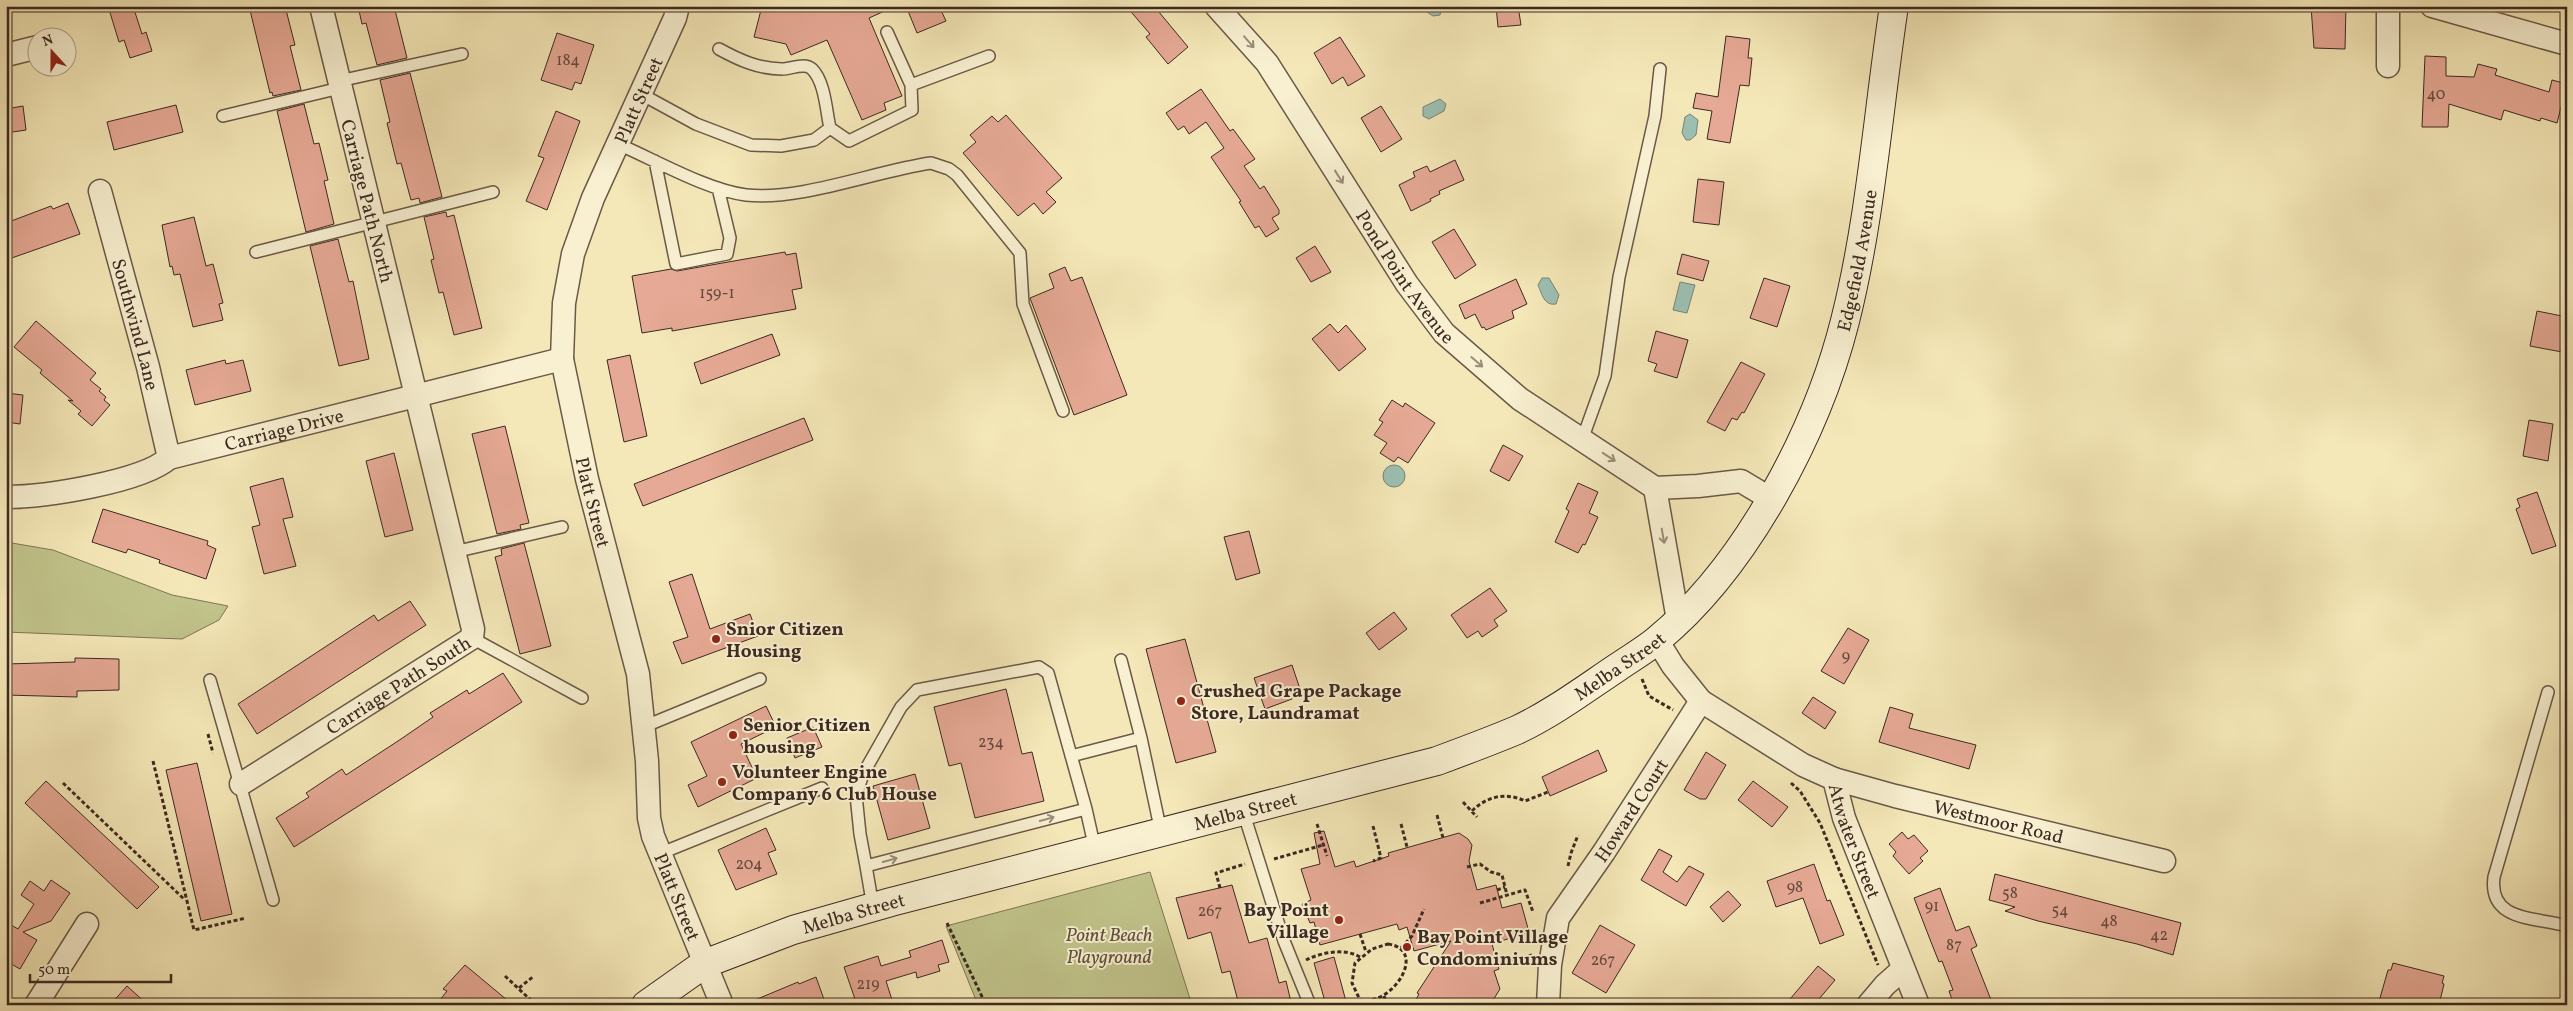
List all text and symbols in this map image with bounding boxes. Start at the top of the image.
north arrow [28,28,78,78]
text: N [40,31,56,52]
one-way arrow [1244,35,1255,48]
house number: 184 [556,50,580,72]
street label: Platt Street [609,53,671,148]
house number: 40 [2427,84,2445,106]
street label: Carriage Path North [333,117,399,286]
one-way arrow [1334,169,1344,183]
street label: Edgefield Avenue [1832,188,1885,335]
street label: Pond Point Avenue [1348,206,1459,351]
street label: Southwind Lane [104,256,164,393]
house number: 159-1 [699,283,735,305]
one-way arrow [1471,356,1484,368]
street label: Carriage Drive [222,403,347,459]
one-way arrow [1601,452,1615,462]
street label: Platt Street [568,455,616,551]
one-way arrow [1659,527,1669,543]
place label: Snior Citizen Housing [726,617,844,665]
street label: Melba Street [1570,627,1672,708]
street label: Carriage Path South [322,631,477,742]
marker: Snior Citizen Housing [710,633,722,645]
house number: 9 [1842,646,1850,668]
place label: Crushed Grape Package Store, Laundramat [1191,679,1402,727]
marker: Crushed Grape Package Store, Laundramat [1175,695,1187,707]
place label: Senior Citizen housing [743,713,871,761]
marker: Senior Citizen housing [727,729,739,741]
house number: 234 [978,732,1004,754]
street label: Howard Court [1589,754,1676,868]
place label: Volunteer Engine Company 6 Club House [732,760,937,808]
marker: Volunteer Engine Company 6 Club House [716,776,728,788]
street label: Atwater Street [1821,781,1886,903]
street label: Melba Street [1191,787,1300,838]
street label: Westmoor Road [1930,795,2066,851]
one-way arrow [1039,814,1055,823]
street label: Platt Street [646,849,706,945]
house number: 204 [735,854,763,876]
one-way arrow [881,855,897,864]
house number: 98 [1787,877,1803,899]
house number: 58 [2002,883,2018,905]
street label: Melba Street [800,888,908,942]
house number: 91 [1925,896,1939,918]
place label: Bay Point Village [1244,898,1329,946]
house number: 54 [2051,900,2069,922]
house number: 267 [1198,901,1222,923]
house number: 48 [2100,911,2118,933]
marker: Bay Point Village [1333,914,1345,926]
park label: Point Beach Playground [1066,923,1152,971]
place label: Bay Point Village Condominiums [1417,925,1569,973]
house number: 42 [2150,925,2168,947]
house number: 87 [1946,935,1962,957]
marker: Bay Point Village Condominiums [1401,941,1413,953]
house number: 267 [1591,950,1615,972]
scale bar [30,951,171,983]
text: 50 m [38,960,70,981]
house number: 219 [856,974,880,996]

